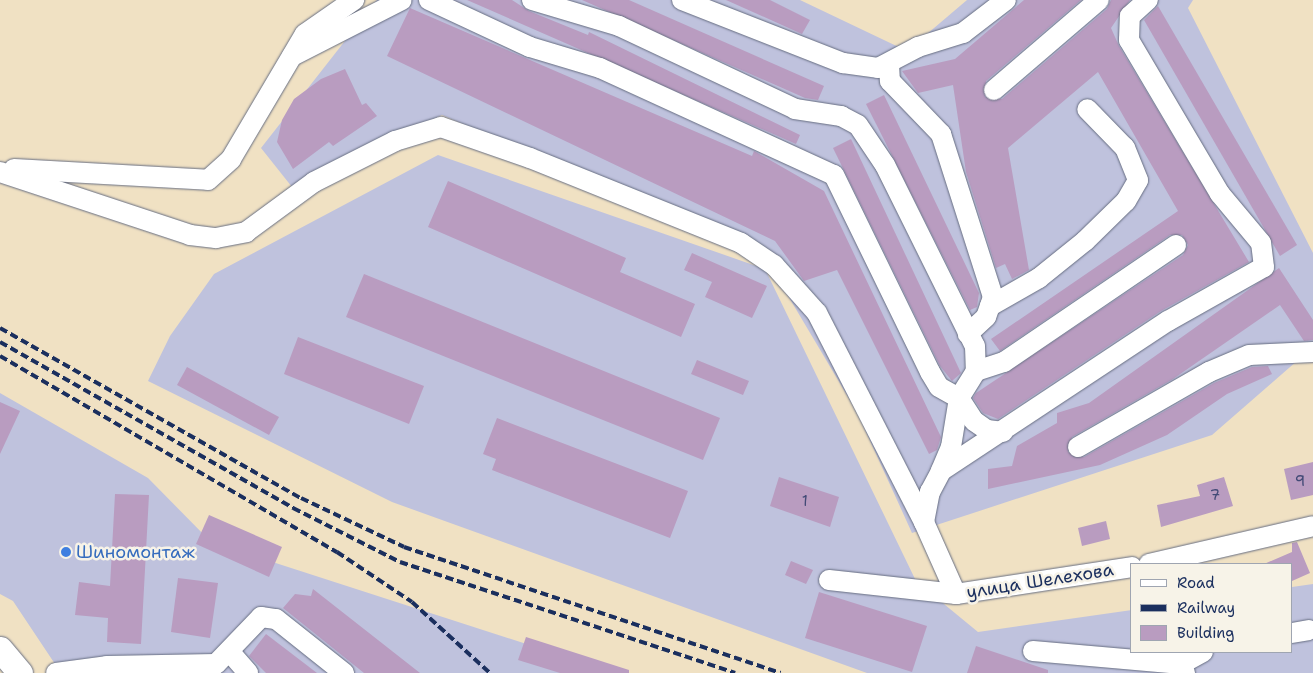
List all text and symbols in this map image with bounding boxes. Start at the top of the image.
house number: 9 [1295,473,1305,491]
house number: 7 [1210,487,1220,505]
house number: 1 [802,493,808,511]
place label: Шиномонтаж [76,541,195,563]
marker: Шиномонтаж [60,546,72,558]
street label: улица Шелехова [965,559,1115,603]
legend [1130,563,1293,653]
text: Road [1177,573,1215,593]
text: Railway [1177,598,1235,618]
text: Building [1177,623,1234,643]

